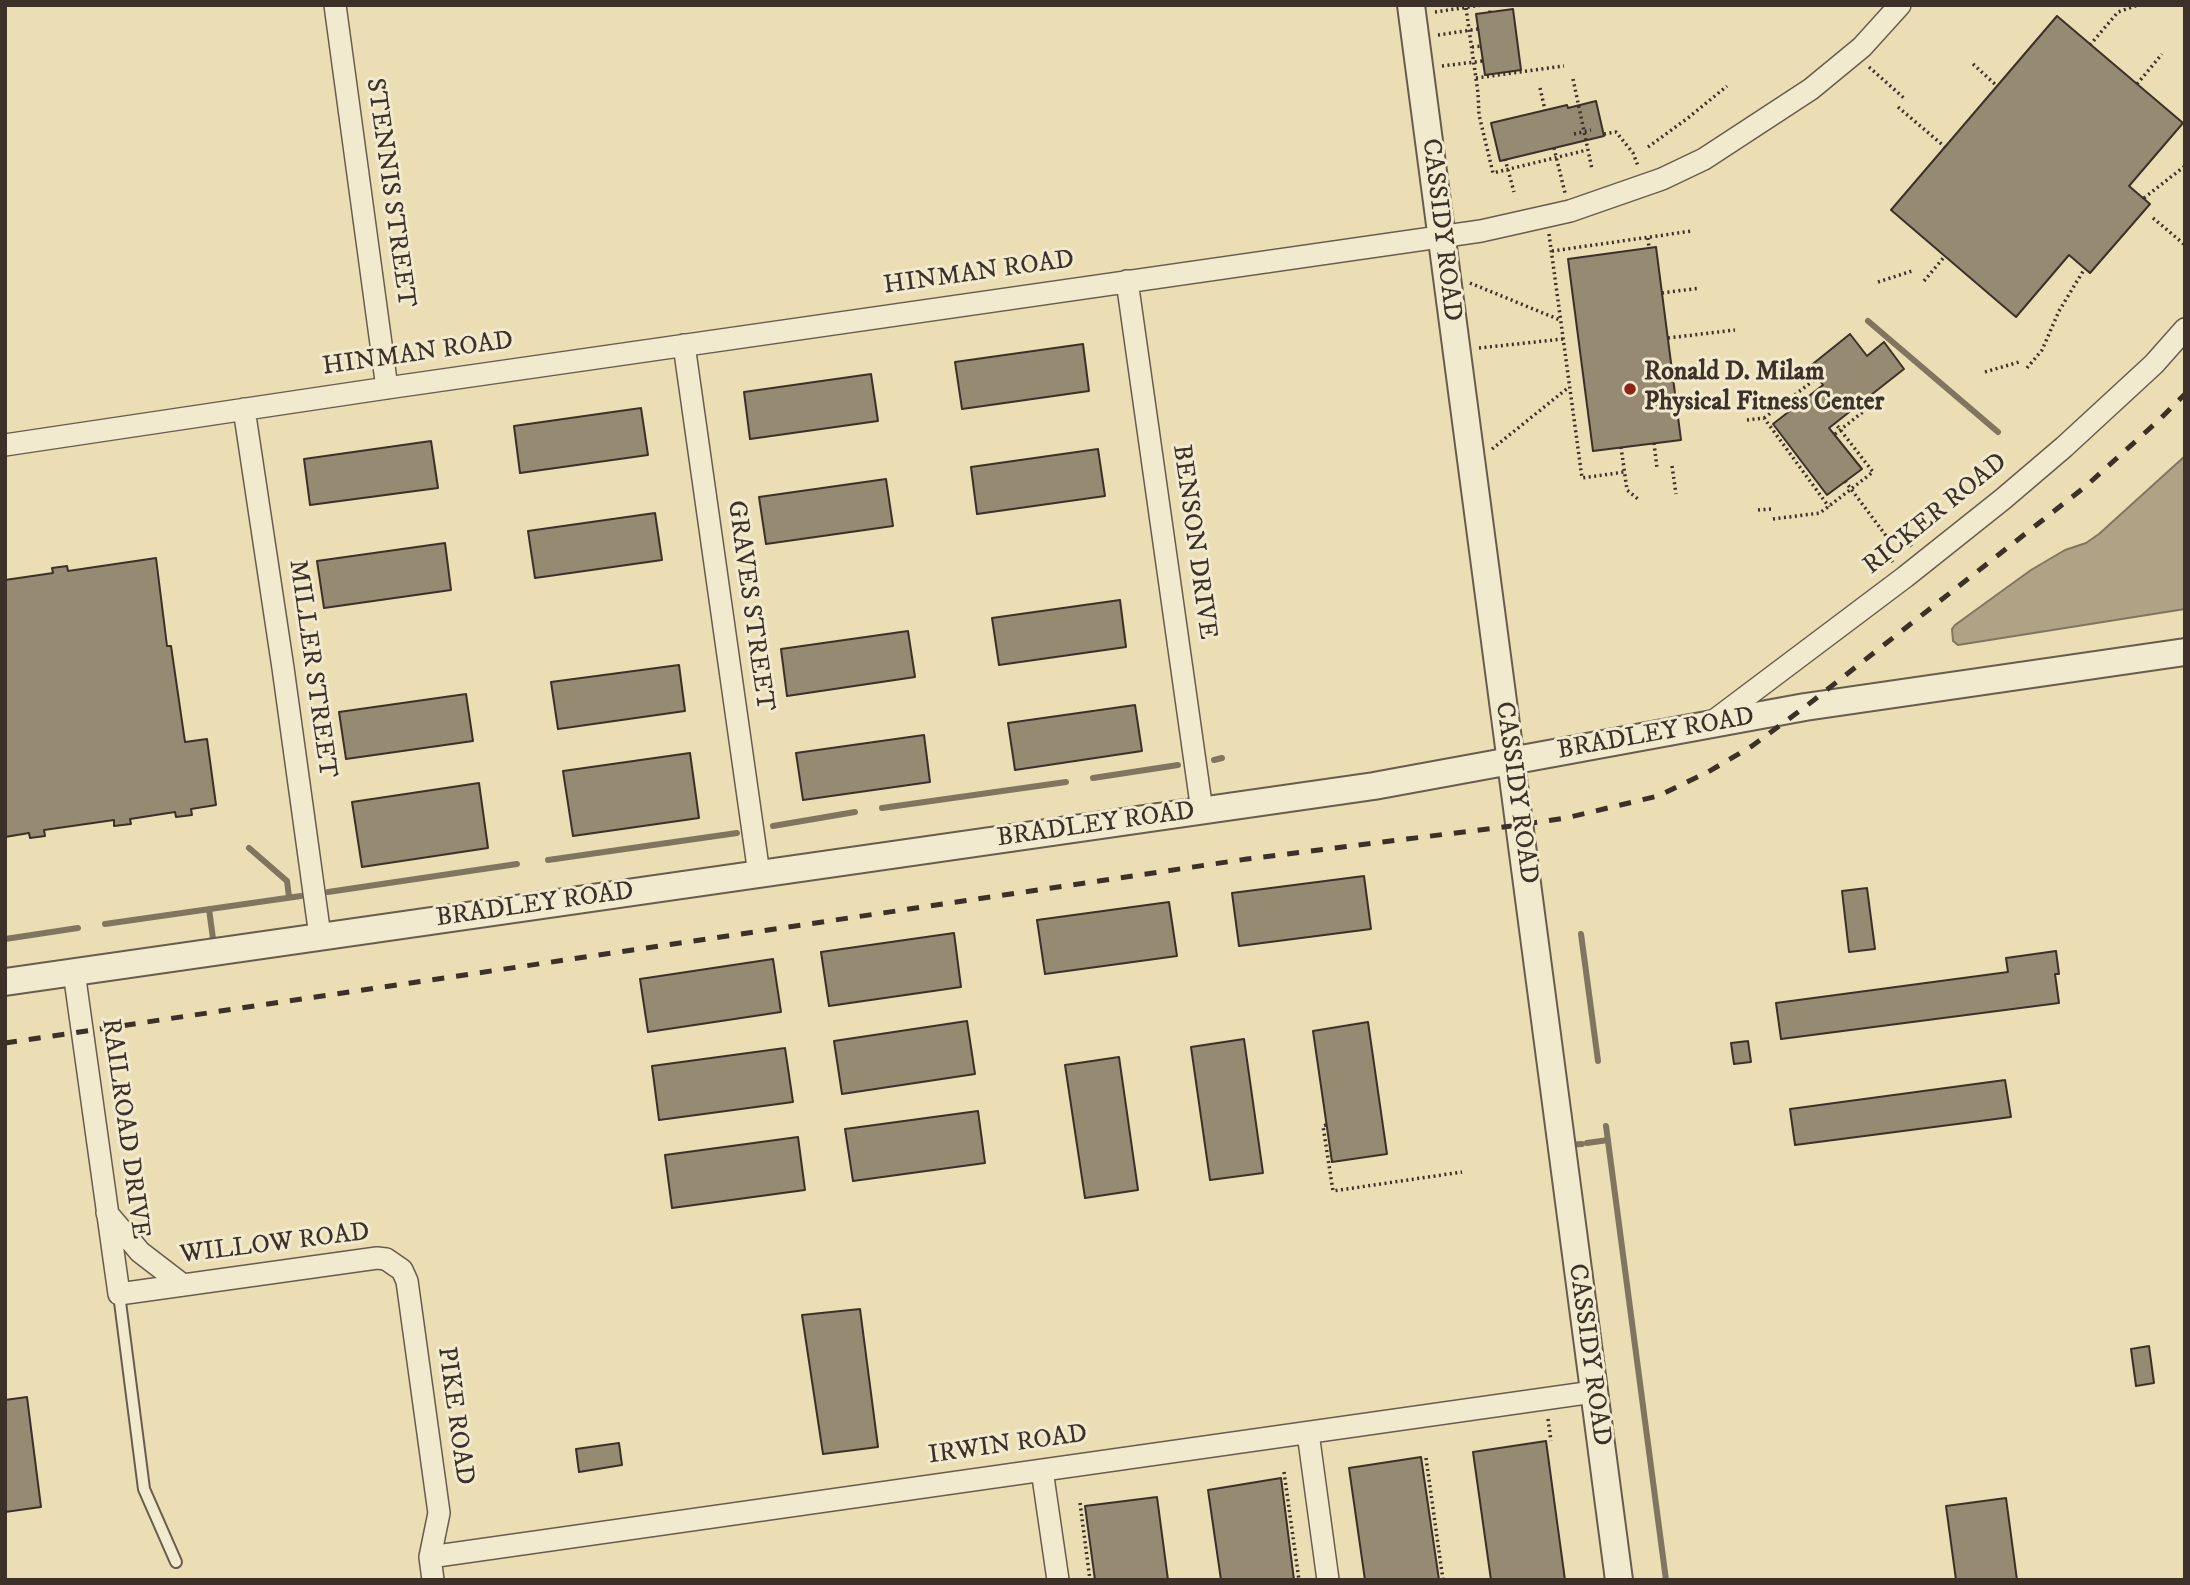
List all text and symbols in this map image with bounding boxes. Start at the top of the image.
street label: STENNIS STREET [357,76,421,310]
street label: CASSIDY ROAD [1413,137,1467,323]
street label: HINMAN ROAD [882,245,1076,303]
street label: HINMAN ROAD [321,326,515,384]
place label: Ronald D. Milam Physical Fitness Center [1644,358,1884,420]
marker: Ronald D. Milam Physical Fitness Center [1622,381,1638,397]
street label: BENSON DRIVE [1164,442,1222,642]
street label: RICKER ROAD [1858,448,2014,582]
street label: GRAVES STREET [719,499,779,713]
street label: MILLER STREET [280,558,342,780]
street label: CASSIDY ROAD [1487,700,1543,886]
street label: BRADLEY ROAD [1555,702,1757,768]
street label: BRADLEY ROAD [995,797,1197,855]
street label: BRADLEY ROAD [434,877,636,935]
street label: RAILROAD DRIVE [93,1017,155,1241]
street label: WILLOW ROAD [178,1218,372,1272]
street label: CASSIDY ROAD [1560,1262,1616,1448]
street label: PIKE ROAD [429,1345,479,1487]
street label: IRWIN ROAD [927,1419,1089,1473]

